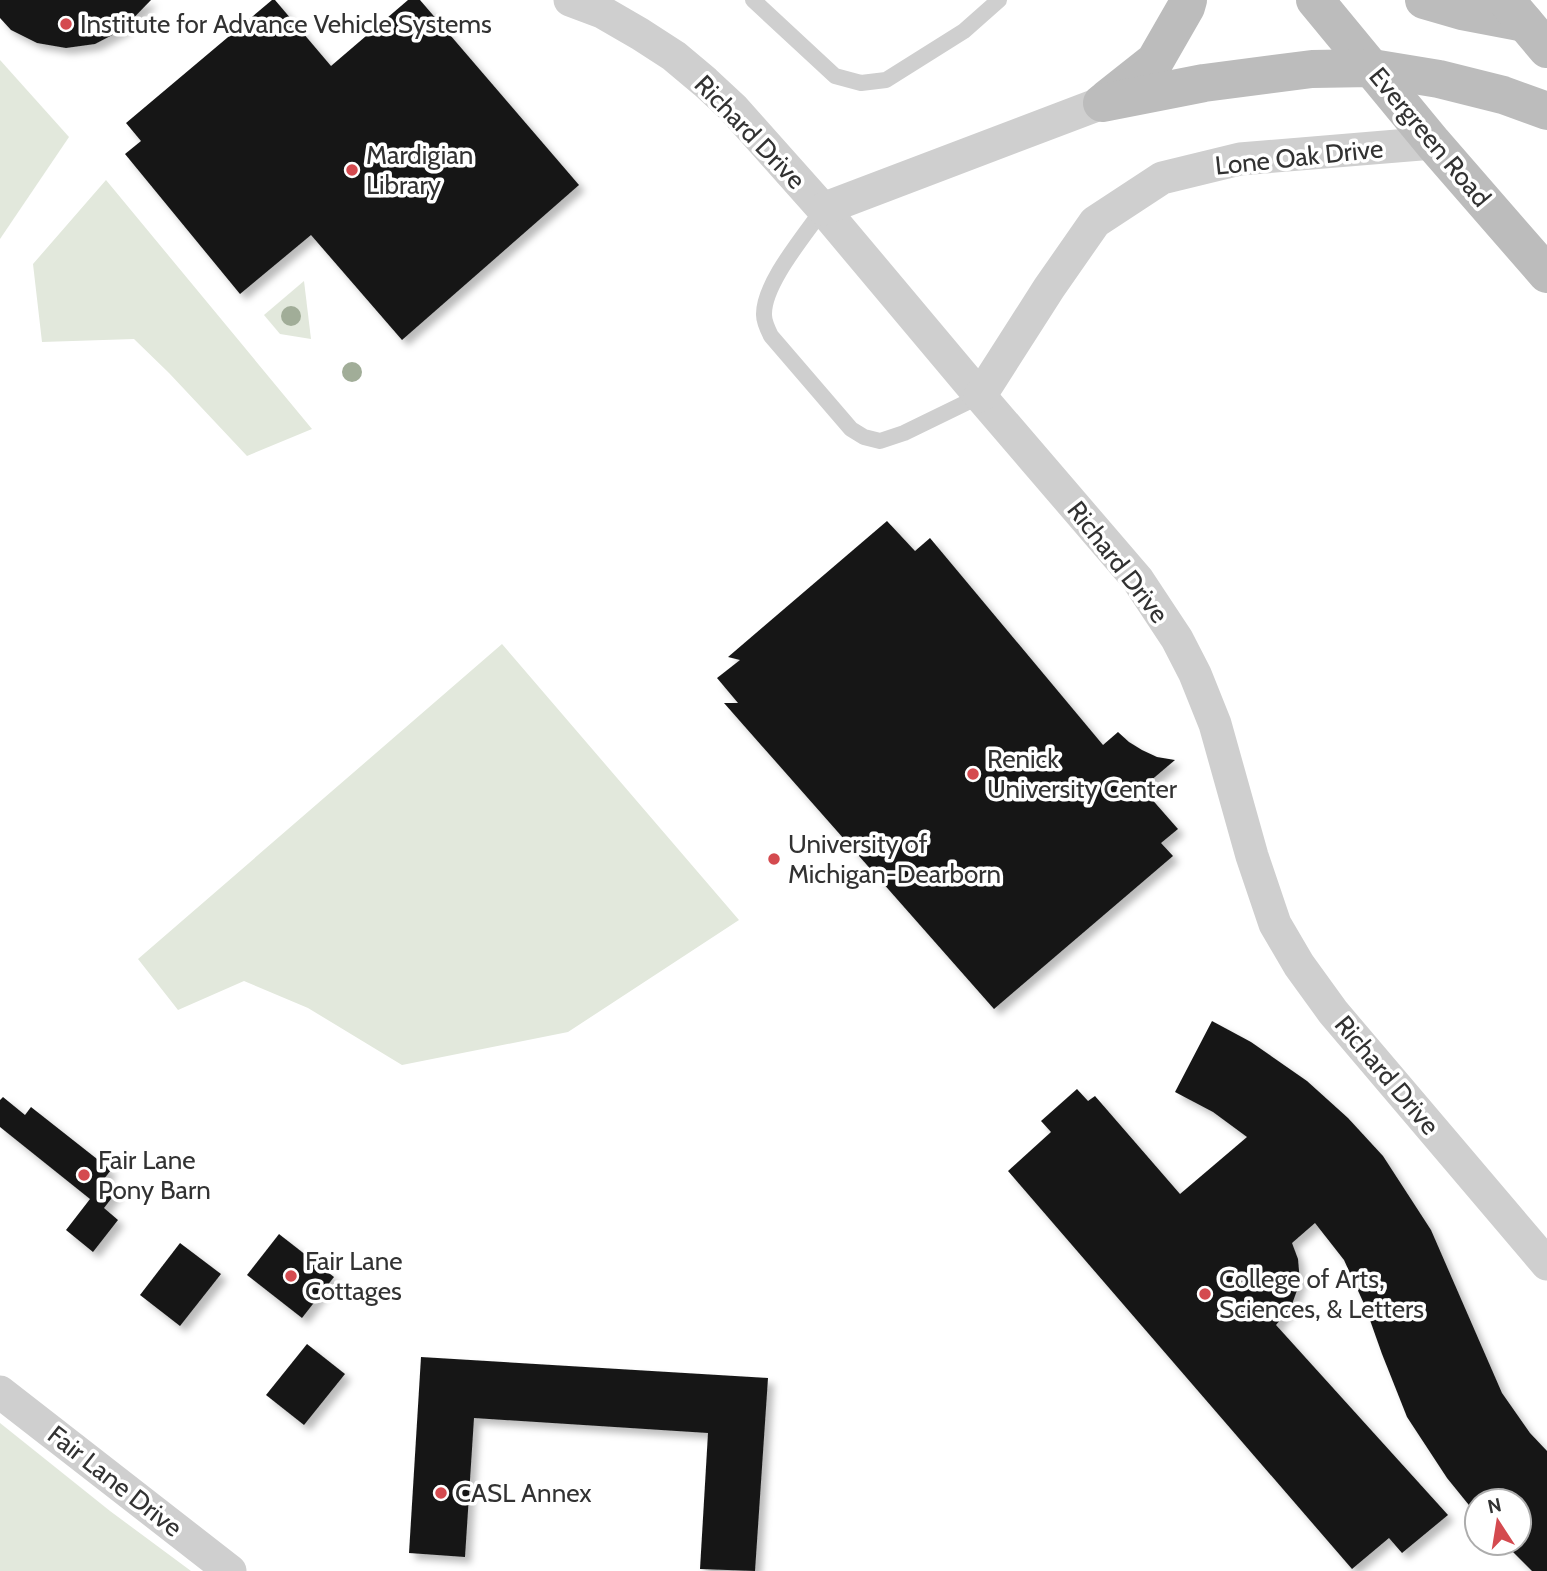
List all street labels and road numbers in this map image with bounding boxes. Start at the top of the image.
street label: Evergreen Road [1362,61,1498,213]
street label: Richard Drive [688,68,812,196]
street label: Lone Oak Drive [1213,132,1385,182]
street label: Richard Drive [1060,495,1176,629]
street label: Richard Drive [1328,1009,1446,1141]
street label: Fair Lane Drive [41,1419,189,1543]

